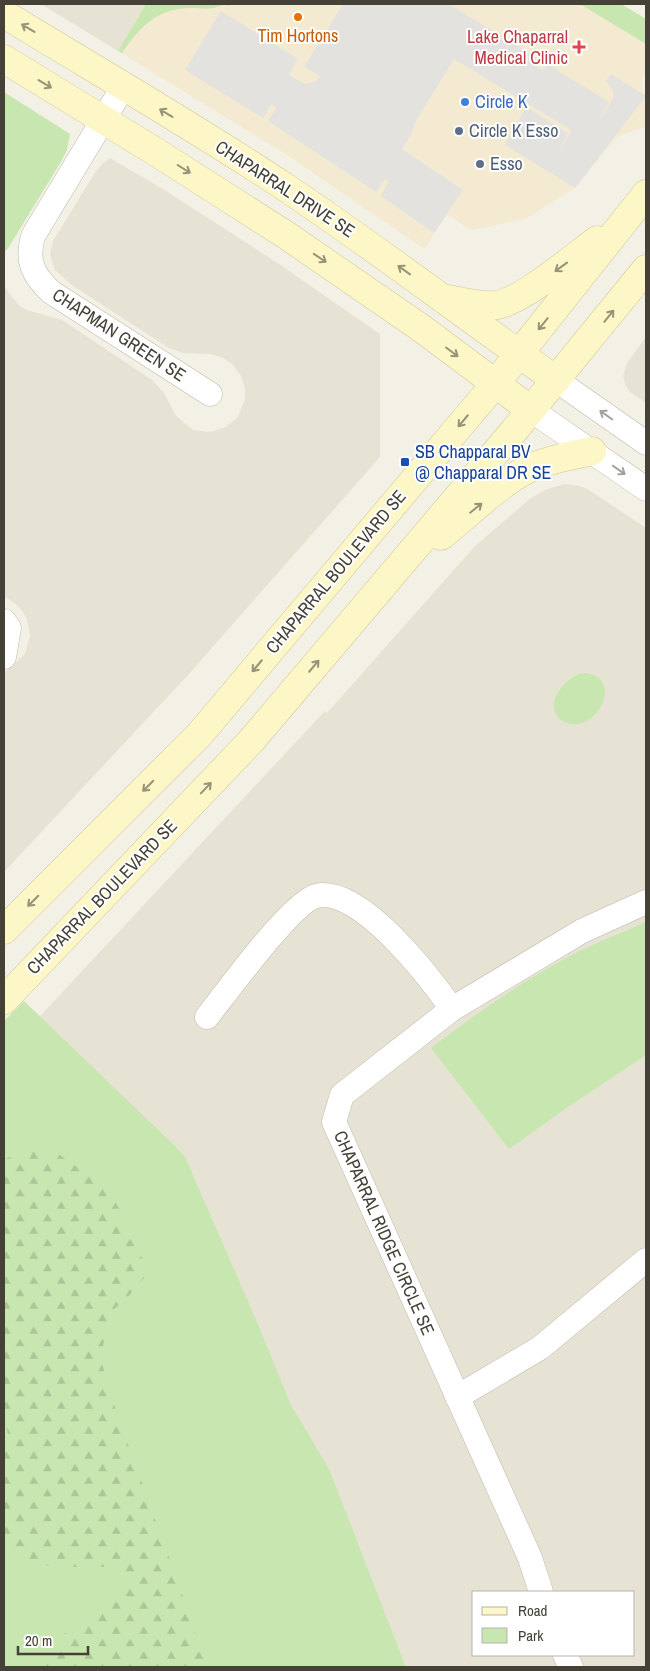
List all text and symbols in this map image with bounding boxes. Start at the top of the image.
marker: Tim Hortons [292,11,304,23]
one-way arrow [21,23,35,33]
place label: Tim Hortons [258,23,338,48]
place label: Lake Chaparral Medical Clinic [467,24,568,70]
marker: Lake Chaparral Medical Clinic [572,40,586,54]
one-way arrow [38,80,52,90]
place label: Circle K [475,89,528,114]
marker: Circle K [459,96,471,108]
one-way arrow [160,107,174,117]
place label: Circle K Esso [469,118,558,143]
marker: Circle K Esso [453,125,465,137]
street label: CHAPARRAL DRIVE SE [211,134,360,243]
place label: Esso [490,151,523,176]
marker: Esso [474,158,486,170]
one-way arrow [177,164,191,174]
one-way arrow [313,253,327,263]
one-way arrow [554,262,568,272]
one-way arrow [397,265,411,275]
street label: CHAPMAN GREEN SE [48,282,191,387]
one-way arrow [604,309,615,322]
one-way arrow [537,317,548,330]
one-way arrow [445,347,459,357]
one-way arrow [600,410,614,420]
one-way arrow [458,414,469,427]
place label: SB Chapparal BV @ Chapparal DR SE [415,439,551,485]
marker: SB Chapparal BV @ Chapparal DR SE [399,456,411,468]
one-way arrow [612,465,626,475]
street label: CHAPARRAL BOULEVARD SE [260,485,412,659]
one-way arrow [469,502,482,513]
one-way arrow [251,659,263,672]
one-way arrow [308,660,319,673]
one-way arrow [142,780,154,792]
one-way arrow [200,781,212,794]
street label: CHAPARRAL BOULEVARD SE [21,814,182,980]
one-way arrow [27,894,39,907]
street label: CHAPARRAL RIDGE CIRCLE SE [328,1127,441,1339]
legend [472,1591,635,1656]
text: Road [518,1600,547,1621]
scale bar [18,1624,88,1656]
text: Park [518,1625,544,1646]
text: 20 m [25,1630,52,1651]

